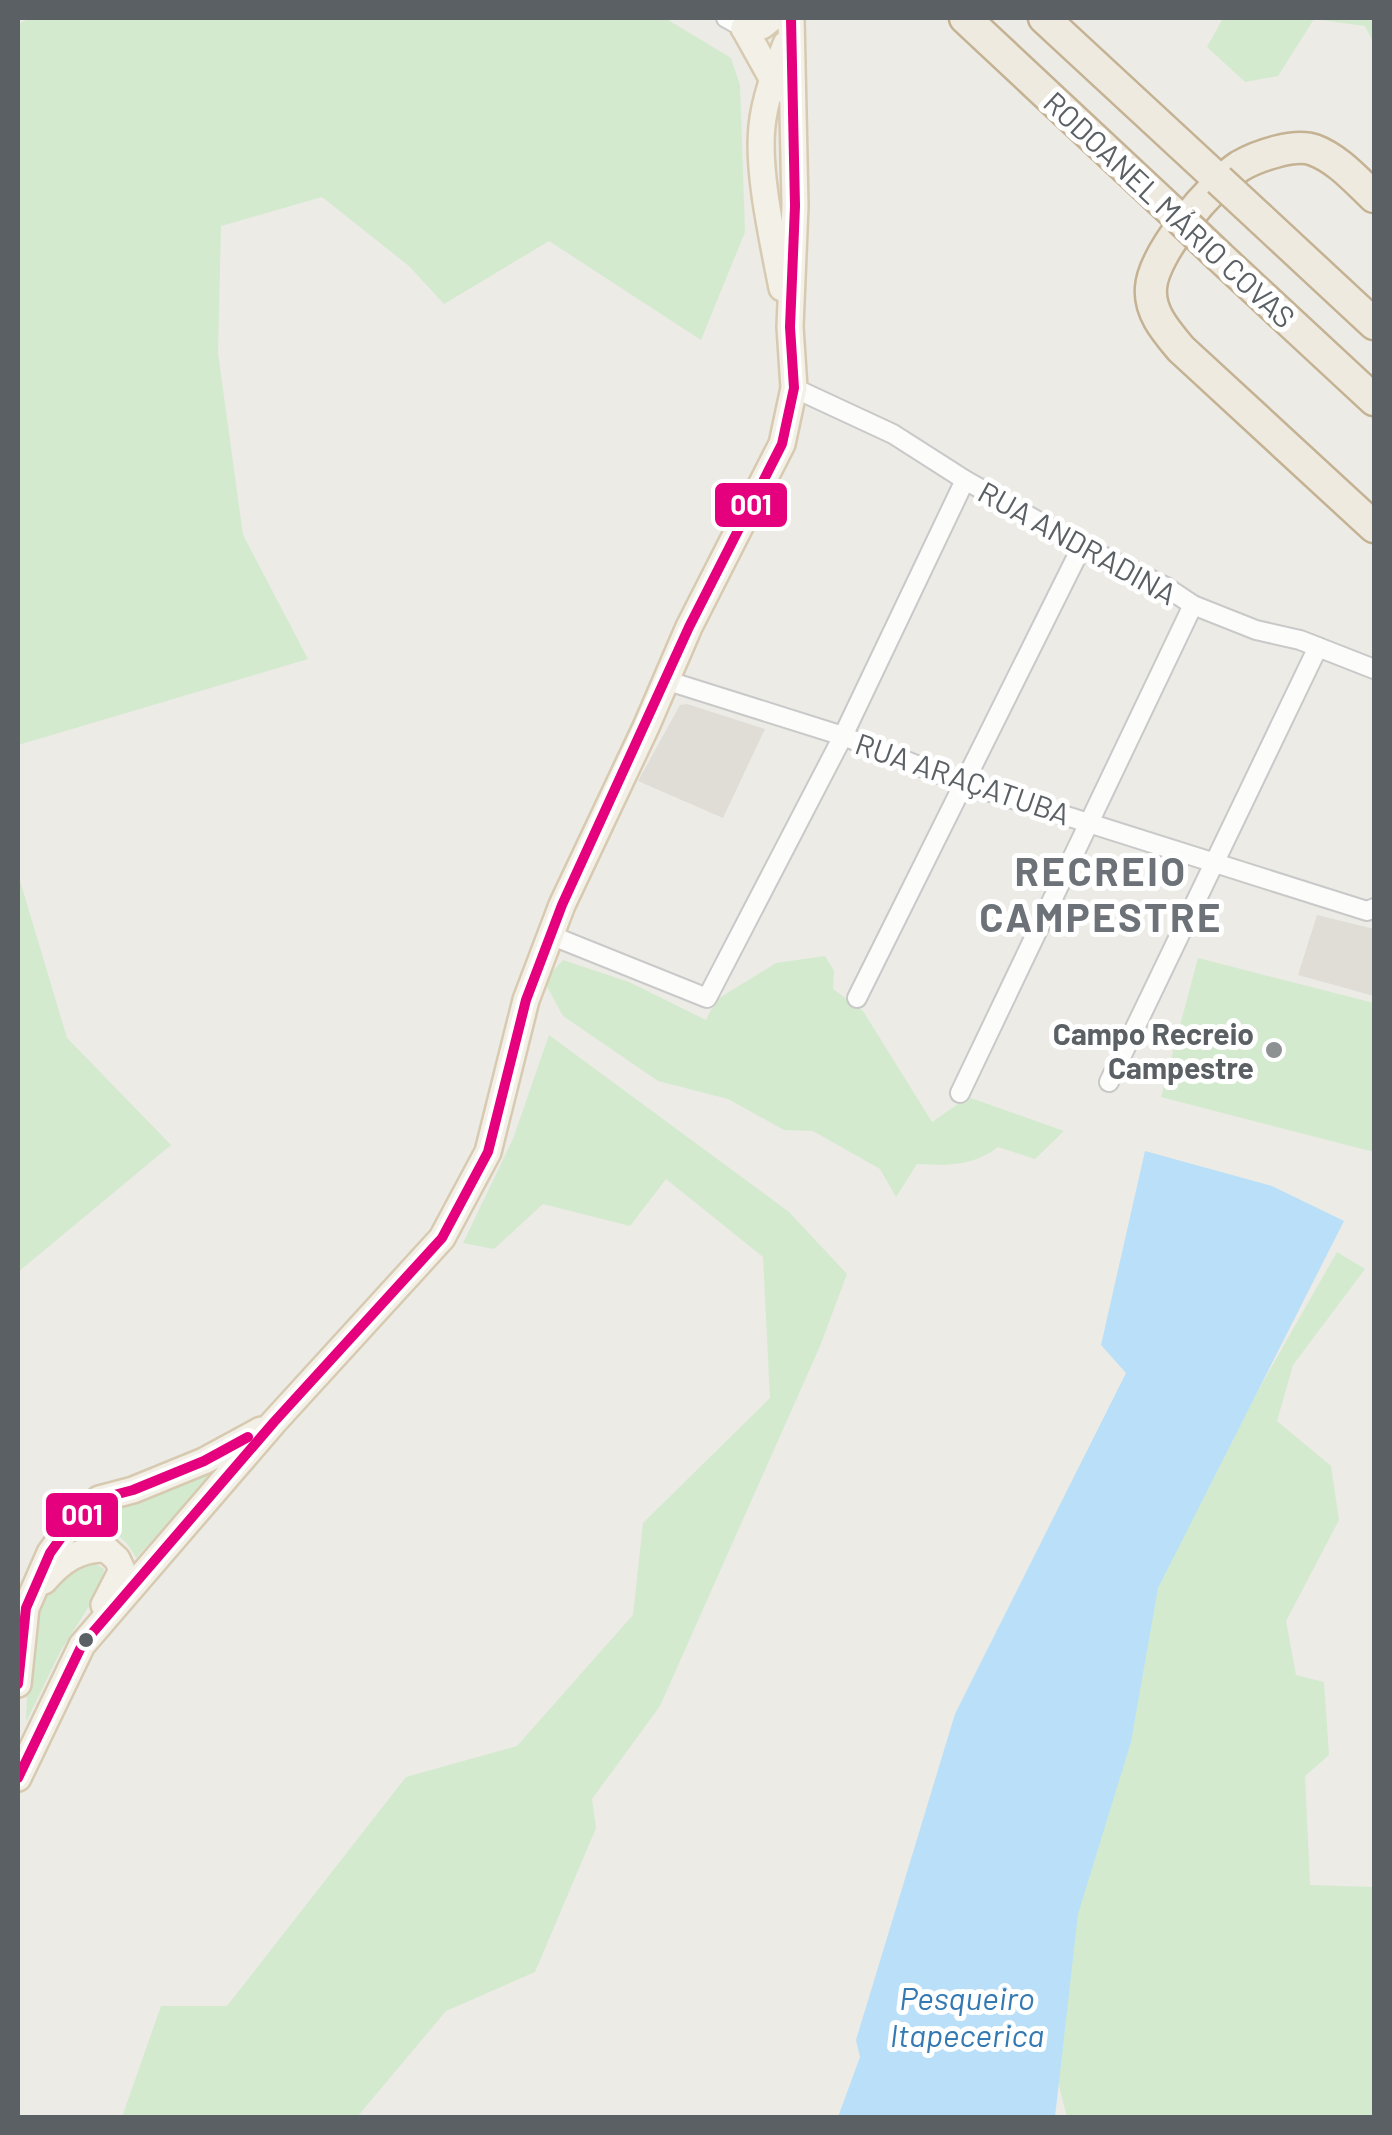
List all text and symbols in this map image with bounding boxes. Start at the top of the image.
street label: RODOANEL MÁRIO COVAS [1037,83,1303,335]
street label: RUA ANDRADINA [973,473,1183,611]
line badge: 001 [713,481,789,529]
text: 001 [730,487,772,521]
street label: RUA ARAÇATUBA [851,724,1075,832]
district label: RECREIO CAMPESTRE [979,846,1223,940]
place label: Campo Recreio Campestre [1053,1015,1254,1085]
marker: Campo Recreio Campestre [1263,1039,1285,1061]
line badge: 001 [44,1491,120,1539]
text: 001 [61,1497,103,1531]
unlabelled marker [76,1630,96,1650]
water label: Pesqueiro Itapecerica [890,1978,1044,2053]

